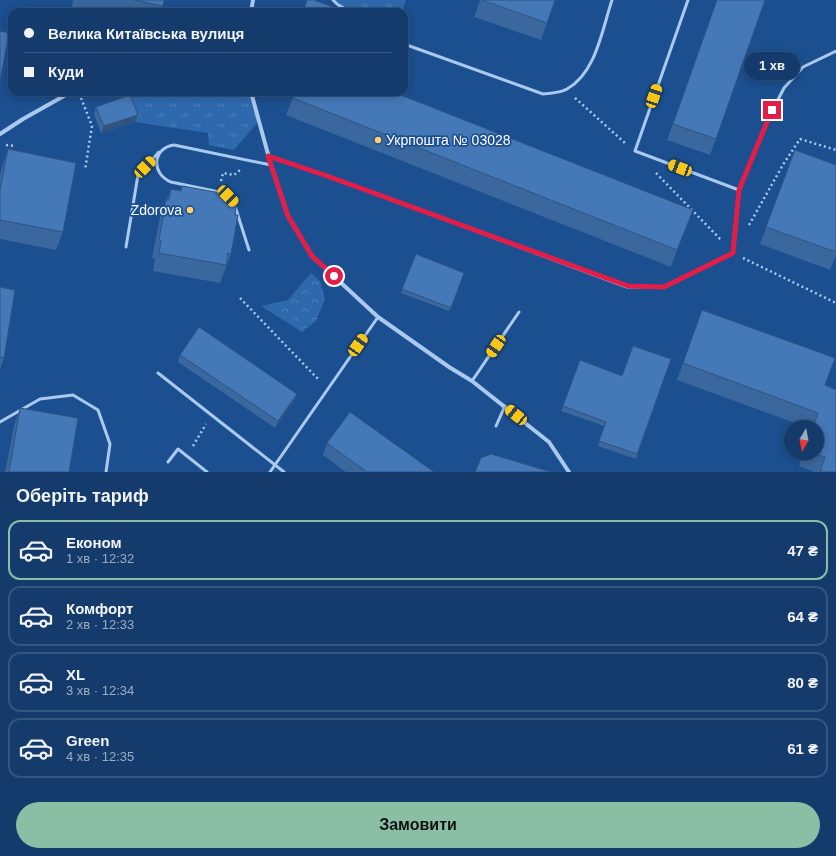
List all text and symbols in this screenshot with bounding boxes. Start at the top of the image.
text: Велика Китаївська вулиця [48,25,244,42]
callout: 1 хв [744,52,800,80]
text: 1 хв [759,58,785,73]
text: Куди [48,63,84,80]
car [644,83,664,109]
route end [763,101,781,119]
place label: Укрпошта № 03028 [386,132,511,148]
marker: Укрпошта № 03028 [373,135,383,145]
car [132,154,158,180]
car [667,158,693,178]
car [215,183,241,209]
place label: Zdorova [131,202,182,218]
marker: Zdorova [185,205,195,215]
route start [325,267,343,285]
car [346,332,370,358]
car [484,333,508,359]
car [503,403,529,427]
north arrow [784,420,824,460]
map controls [784,420,824,460]
text: Оберіть тариф [16,486,149,506]
icon: car [18,532,54,568]
text: Економ [66,534,122,551]
text: 47 ₴ [787,542,818,559]
text: 1 хв · 12:32 [66,551,134,566]
icon: car [18,598,54,634]
text: Комфорт [66,600,133,617]
text: 64 ₴ [787,608,818,625]
text: 2 хв · 12:33 [66,617,134,632]
icon: car [18,664,54,700]
text: XL [66,666,85,683]
text: 80 ₴ [787,674,818,691]
text: 3 хв · 12:34 [66,683,134,698]
icon: car [18,730,54,766]
text: Green [66,732,109,749]
text: 61 ₴ [787,740,818,757]
text: 4 хв · 12:35 [66,749,134,764]
button: Замовити [16,802,820,848]

